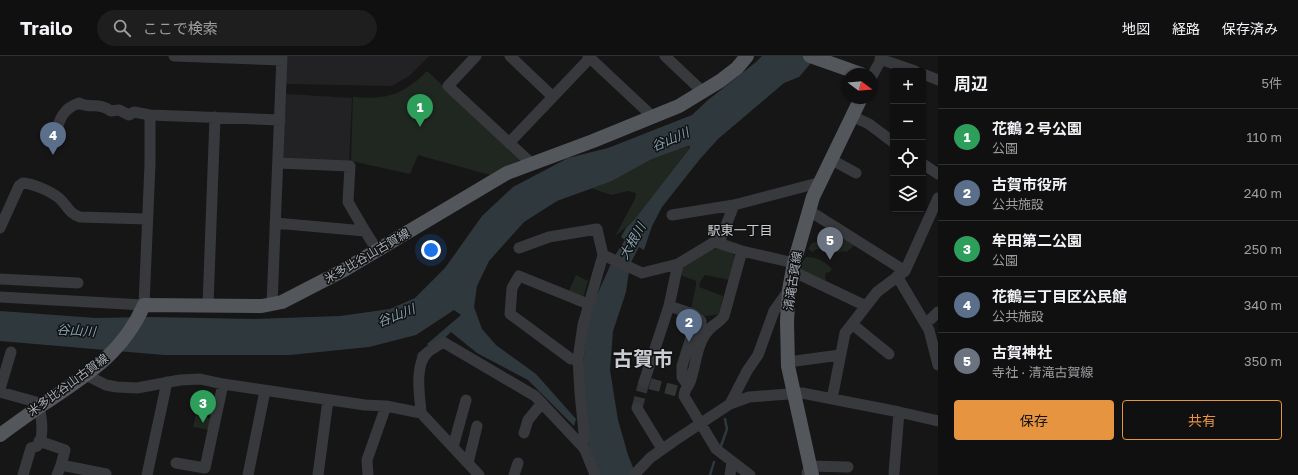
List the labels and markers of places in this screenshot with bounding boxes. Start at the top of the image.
pin: 1 [407,94,433,127]
pin: 4 [40,122,66,155]
pin: 5 [817,227,843,260]
pin: 2 [676,309,702,342]
pin: 3 [190,390,216,423]

